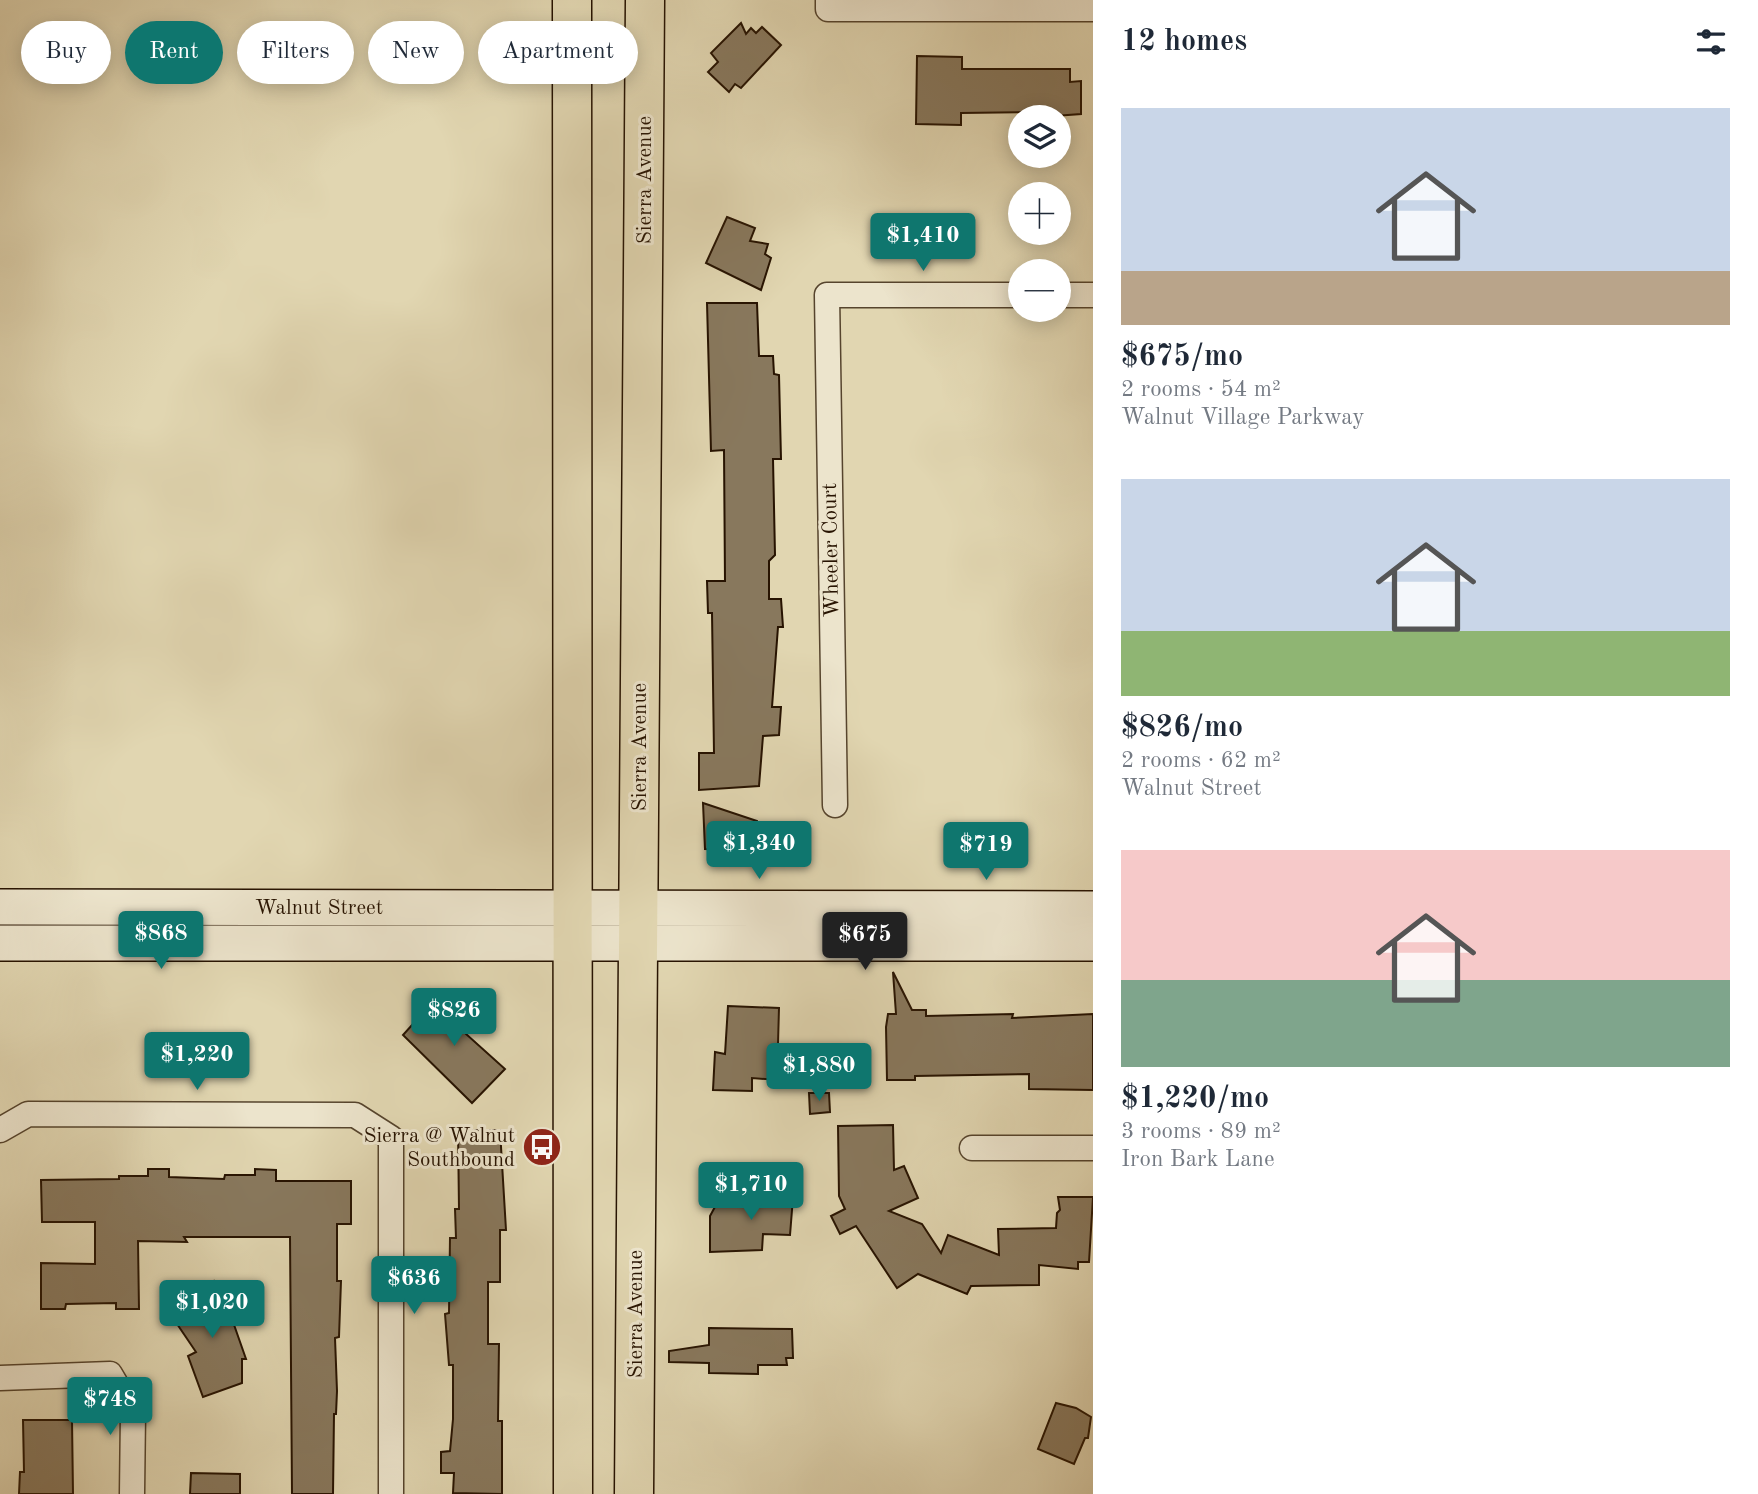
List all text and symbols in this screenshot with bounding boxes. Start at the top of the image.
chip: Buy [21,21,111,84]
chip: Rent [125,21,223,84]
chip: Filters [237,21,354,84]
chip: New [368,21,464,84]
chip: Apartment [478,21,638,84]
icon: filters [1692,23,1730,61]
text: 12 homes [1121,27,1247,57]
map controls [1008,105,1071,322]
button: layers [1008,105,1071,168]
street label: Sierra Avenue [635,116,656,244]
icon: home [1363,153,1489,279]
button: + [1008,182,1071,245]
pin: $1,410 [866,214,980,273]
text: $1,410 [886,224,960,247]
button: − [1008,259,1071,322]
text: $675/mo [1121,342,1243,372]
text: 2 rooms · 54 m² [1121,378,1281,401]
text: Walnut Village Parkway [1121,406,1364,429]
street label: Wheeler Court [820,482,843,617]
icon: home [1363,524,1489,650]
street label: Sierra Avenue [630,683,651,811]
text: $826/mo [1121,713,1243,743]
text: 2 rooms · 62 m² [1121,749,1281,772]
text: Walnut Street [1121,777,1261,800]
pin: $1,340 [702,822,816,881]
pin: $719 [945,822,1027,882]
text: $1,340 [722,832,796,855]
text: $719 [959,833,1013,856]
icon: home [1363,895,1489,1021]
street label: Walnut Street [255,898,383,919]
pin: $868 [120,912,202,971]
pin: $675 [824,912,906,972]
text: $868 [134,922,188,945]
text: $675 [838,923,892,946]
pin: $826 [413,988,495,1048]
text: $826 [427,999,481,1022]
pin: $1,220 [140,1032,254,1092]
text: $1,220 [160,1043,234,1066]
pin: $1,880 [762,1044,876,1103]
text: $1,880 [782,1054,856,1077]
text: $1,220/mo [1121,1084,1269,1114]
text: 3 rooms · 89 m² [1121,1120,1281,1143]
place label: Sierra @ Walnut Southbound [363,1126,515,1171]
bus stop icon: Sierra @ Walnut Southbound [521,1126,563,1168]
text: Iron Bark Lane [1121,1148,1275,1171]
pin: $1,710 [694,1162,808,1222]
text: $1,710 [714,1173,788,1196]
street label: Sierra Avenue [626,1250,647,1378]
pin: $636 [373,1256,455,1316]
text: $636 [387,1267,441,1290]
pin: $1,020 [155,1280,269,1340]
text: $1,020 [175,1291,249,1314]
pin: $748 [69,1378,151,1437]
text: $748 [83,1388,137,1411]

